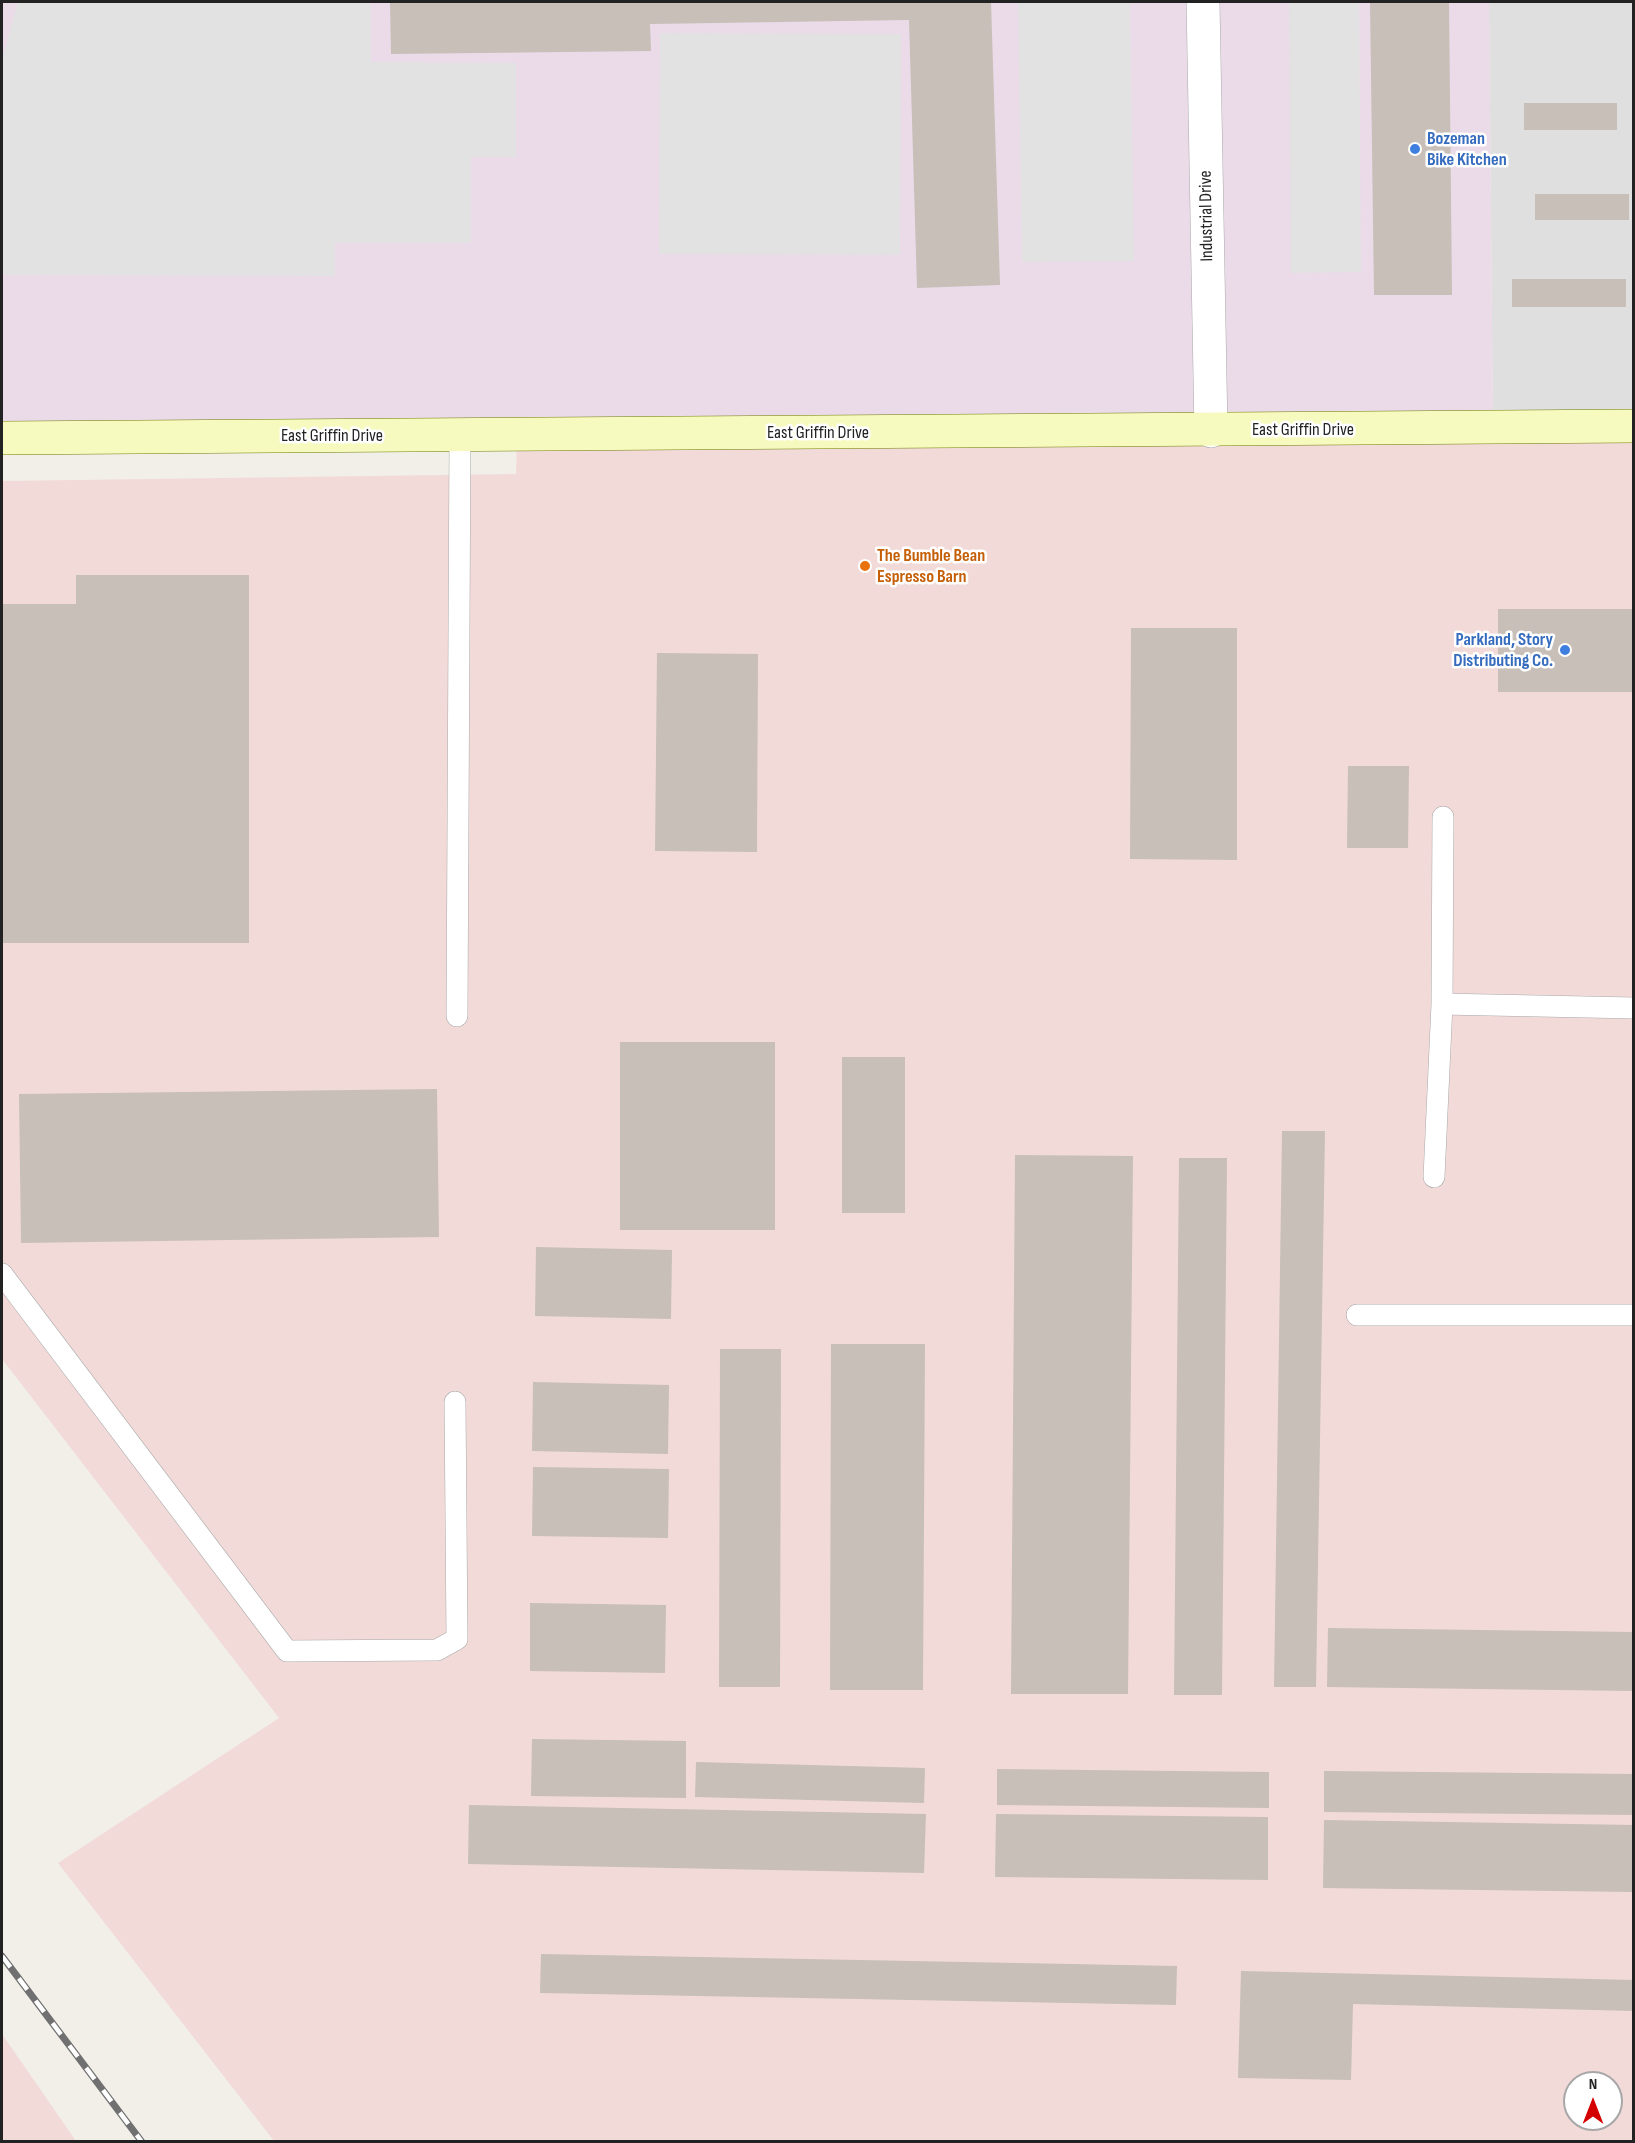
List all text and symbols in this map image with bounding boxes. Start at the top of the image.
place label: Bozeman Bike Kitchen [1427,128,1507,170]
marker: Bozeman Bike Kitchen [1408,142,1422,156]
street label: Industrial Drive [1195,170,1219,262]
street label: East Griffin Drive [1252,419,1354,441]
street label: East Griffin Drive [767,422,869,444]
street label: East Griffin Drive [281,425,383,447]
place label: The Bumble Bean Espresso Barn [877,545,985,588]
marker: The Bumble Bean Espresso Barn [858,559,872,573]
place label: Parkland, Story Distributing Co. [1453,629,1553,672]
marker: Parkland, Story Distributing Co. [1558,643,1572,657]
north arrow [1563,2071,1623,2131]
text: N [1589,2075,1597,2094]

